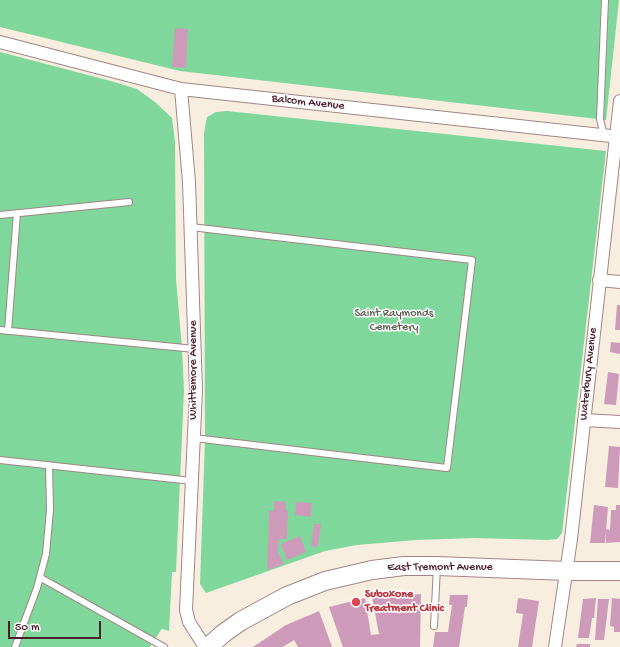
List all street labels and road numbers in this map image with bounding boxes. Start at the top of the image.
street label: Balcom Avenue [271,92,345,114]
street label: Whittemore Avenue [187,320,201,420]
street label: Waterbury Avenue [577,327,601,421]
street label: East Tremont Avenue [387,561,493,575]

